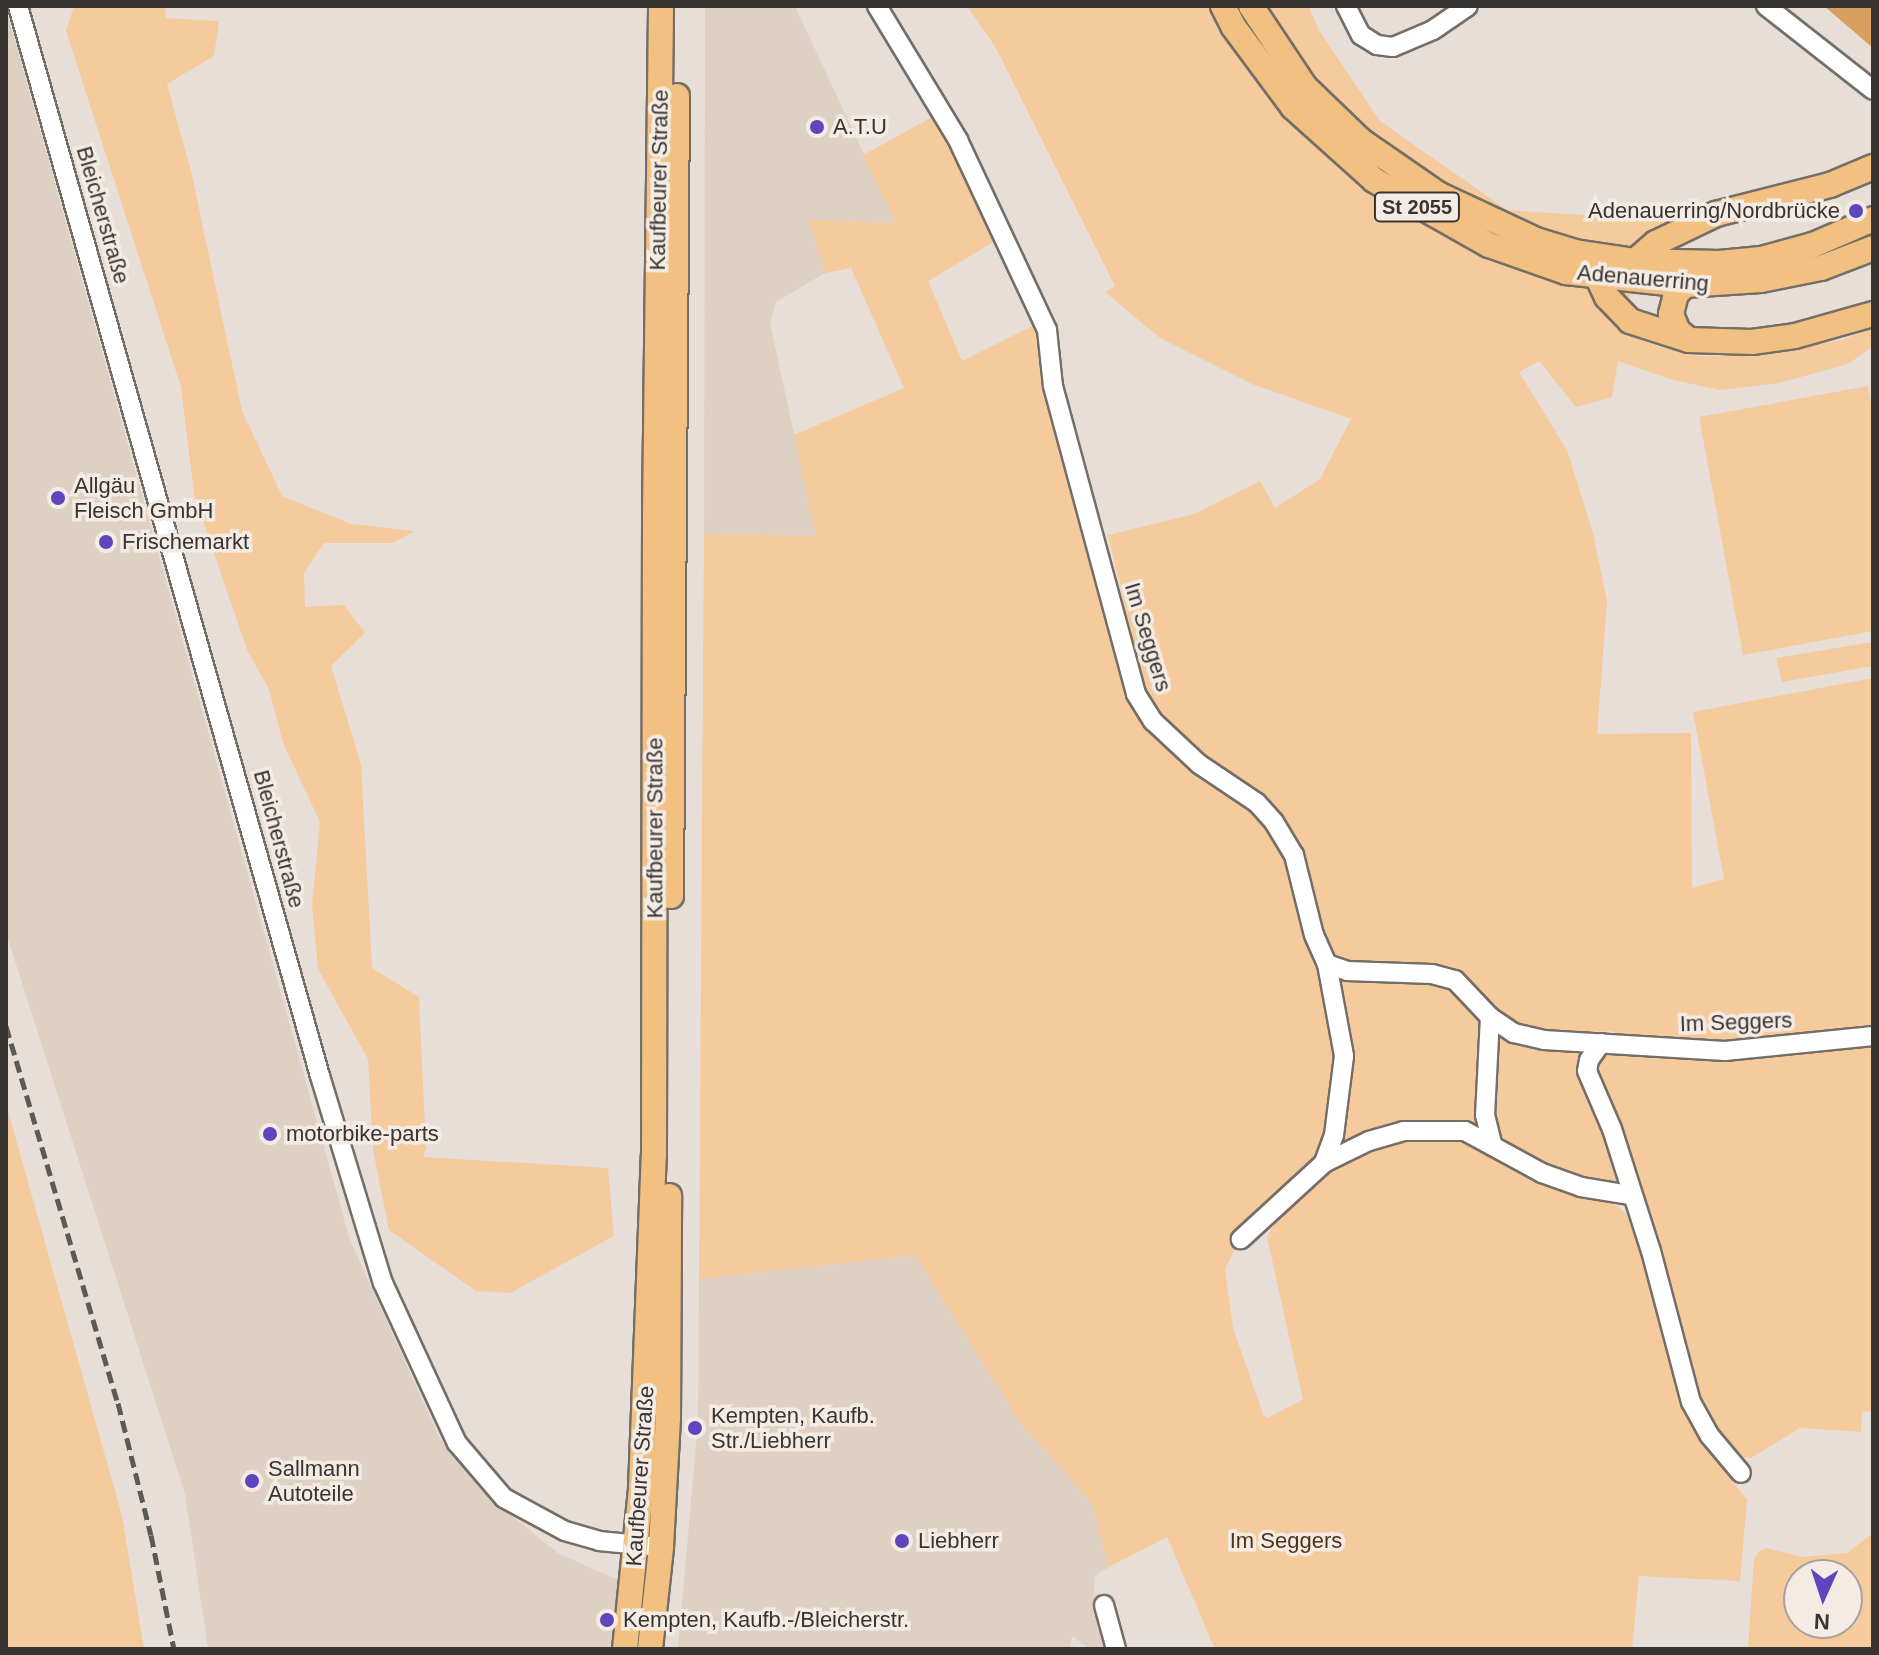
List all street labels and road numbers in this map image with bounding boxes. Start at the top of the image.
street label: Kaufbeurer Straße [644,89,674,271]
street label: Bleicherstraße [71,143,135,287]
road number: St 2055 [1373,191,1461,223]
street label: Adenauerring [1576,259,1710,297]
street label: Im Seggers [1119,579,1177,695]
street label: Kaufbeurer Straße [642,738,668,918]
street label: Bleicherstraße [248,767,310,911]
street label: Im Seggers [1679,1007,1793,1037]
street label: Kaufbeurer Straße [621,1385,659,1567]

